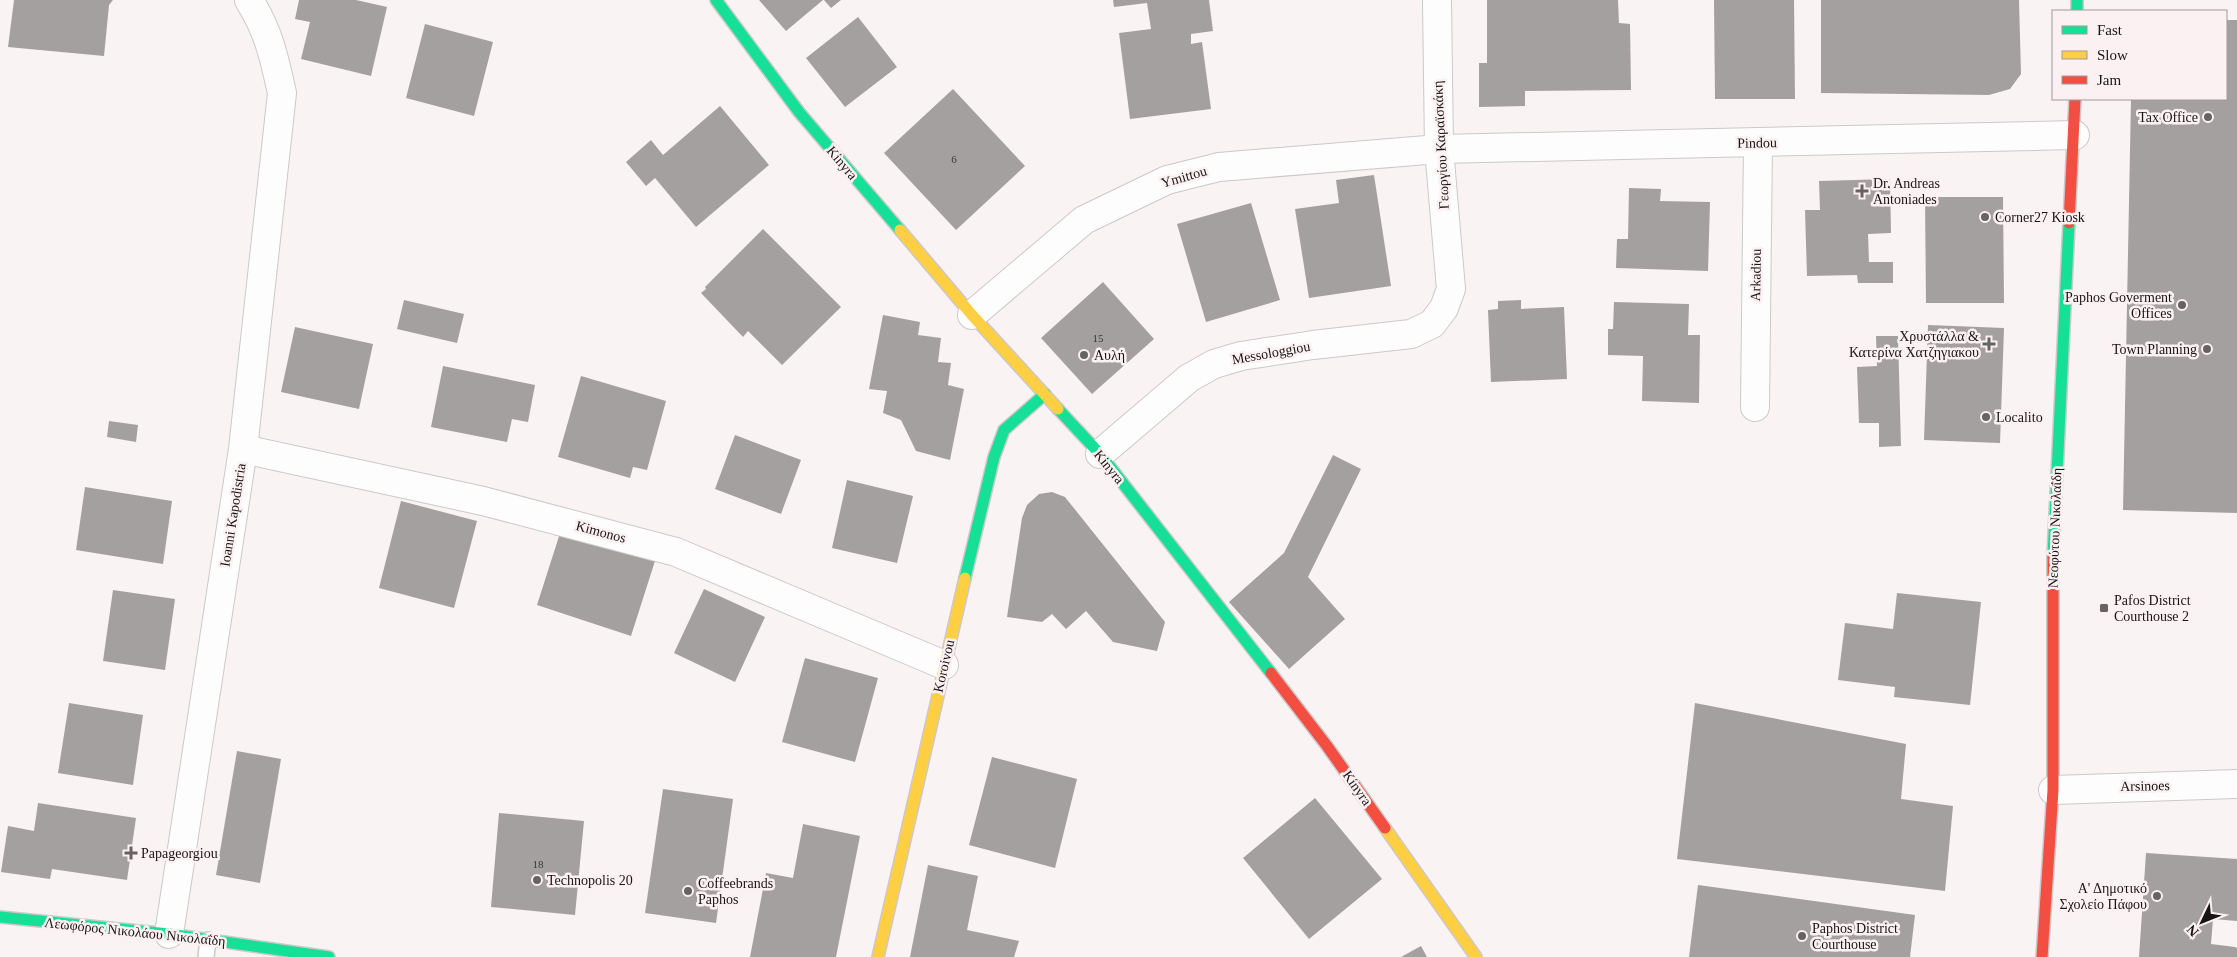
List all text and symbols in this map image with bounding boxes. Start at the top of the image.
legend [2052,10,2227,100]
text: Fast [2097,22,2123,38]
text: Slow [2097,47,2128,63]
text: Jam [2097,72,2121,88]
street label: Γεωργίου Καραϊσκάκη [1430,80,1452,210]
place label: Tax Office [2138,110,2198,125]
marker: Tax Office [2202,111,2214,123]
street label: Pindou [1737,135,1777,151]
street label: Kinyra [824,143,861,183]
house number: 6 [951,153,957,165]
street label: Ymittou [1160,163,1208,191]
place label: Dr. Andreas Antoniades [1873,176,1940,207]
marker: Dr. Andreas Antoniades [1855,184,1869,198]
place label: Corner27 Kiosk [1995,210,2085,225]
marker: Corner27 Kiosk [1979,211,1991,223]
street label: Arkadiou [1748,248,1764,302]
place label: Paphos Goverment Offices [2065,290,2172,321]
marker: Paphos Goverment Offices [2176,299,2188,311]
place label: Χρυστάλλα & Κατερίνα Χατζηγιακου [1849,329,1979,360]
house number: 15 [1093,332,1104,344]
marker: Χρυστάλλα & Κατερίνα Χατζηγιακου [1983,338,1995,350]
street label: Messologgiou [1231,339,1311,367]
place label: Town Planning [2112,342,2197,357]
marker: Town Planning [2201,343,2213,355]
place label: Αυλή [1094,348,1125,363]
marker: Αυλή [1078,349,1090,361]
place label: Localito [1996,410,2043,425]
marker: Localito [1980,411,1992,423]
street label: Kinyra [1091,447,1128,487]
street label: Ioanni Kapodistria [217,461,249,568]
street label: Νεοφύτου Νικολαΐδη [2045,468,2065,588]
street label: Kimonos [574,518,628,546]
place label: Pafos District Courthouse 2 [2114,593,2191,624]
marker: Pafos District Courthouse 2 [2098,602,2110,614]
street label: Koroivou [931,638,957,694]
street label: Kinyra [1340,768,1375,809]
street label: Arsinoes [2120,778,2170,794]
place label: Papageorgiou [141,846,218,861]
marker: Papageorgiou [125,847,137,859]
house number: 18 [533,858,544,870]
place label: Technopolis 20 [547,873,633,888]
marker: Technopolis 20 [531,874,543,886]
place label: Coffeebrands Paphos [698,876,773,907]
place label: Α' Δημοτικό Σχολείο Πάφου [2060,881,2147,912]
marker: Coffeebrands Paphos [682,885,694,897]
marker: Α' Δημοτικό Σχολείο Πάφου [2151,890,2163,902]
north arrow [2177,897,2227,947]
street label: Λεωφόρος Νικολάου Νικολαΐδη [44,915,226,949]
place label: Paphos District Courthouse [1812,921,1898,952]
text: N [2184,922,2202,939]
marker: Paphos District Courthouse [1796,930,1808,942]

